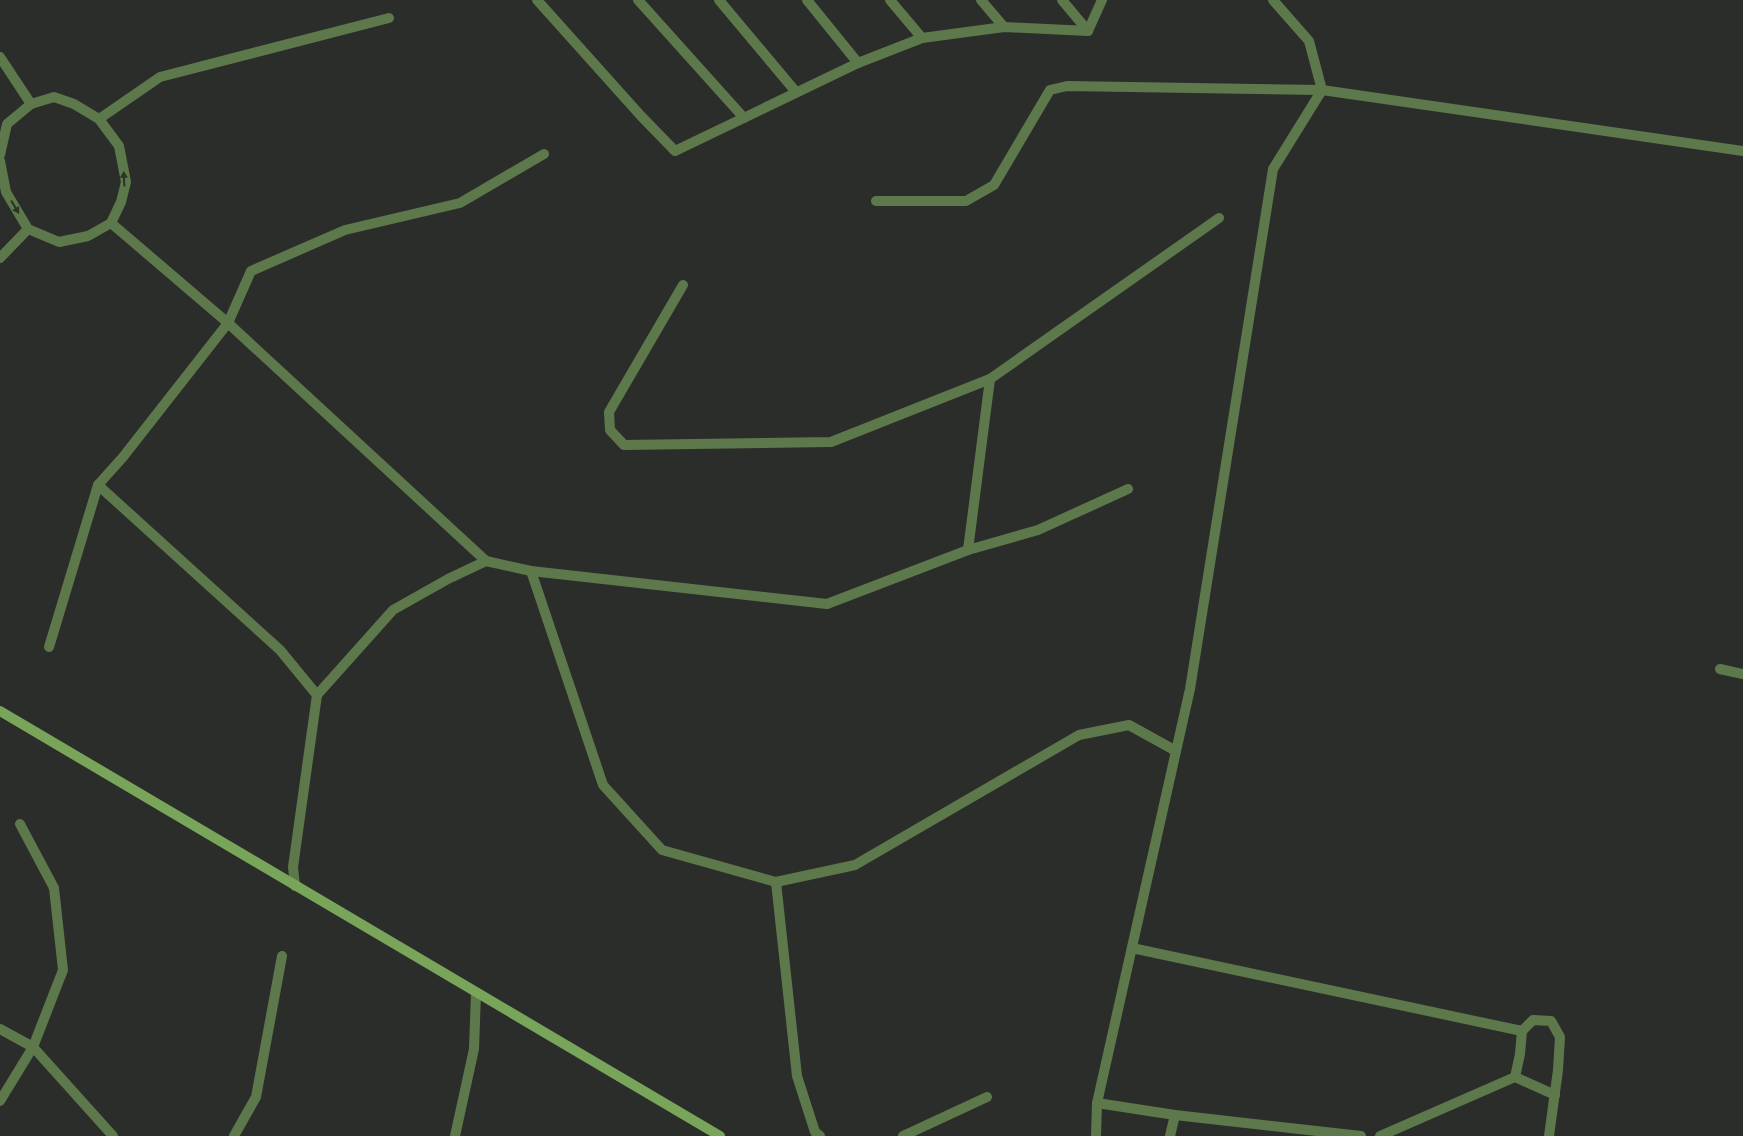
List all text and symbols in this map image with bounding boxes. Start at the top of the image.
one-way arrow [120,170,128,186]
one-way arrow [11,201,20,214]

